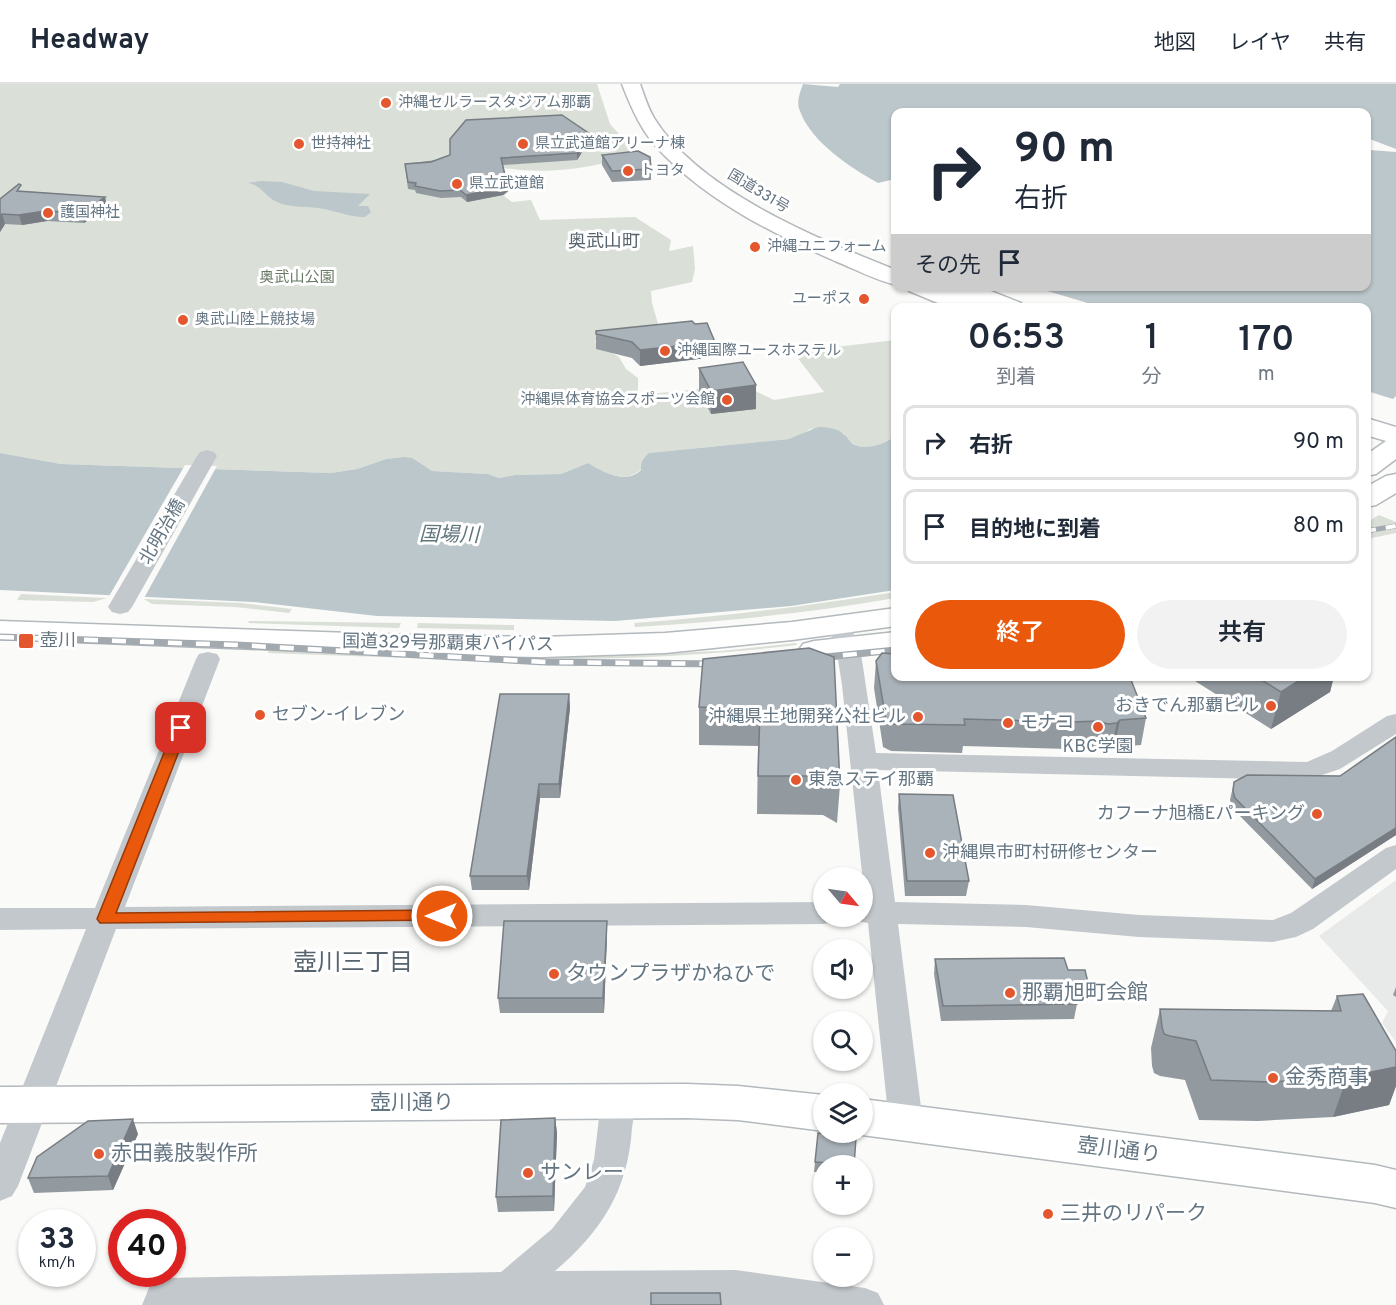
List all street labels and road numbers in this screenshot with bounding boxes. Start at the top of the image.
street label: 国道331号 [724,166,792,218]
street label: 北明治橋 [135,495,191,569]
street label: 国道329号那覇東バイパス [342,631,554,657]
street label: 壺川通り [370,1090,454,1117]
street label: 壺川通り [1076,1132,1162,1170]

